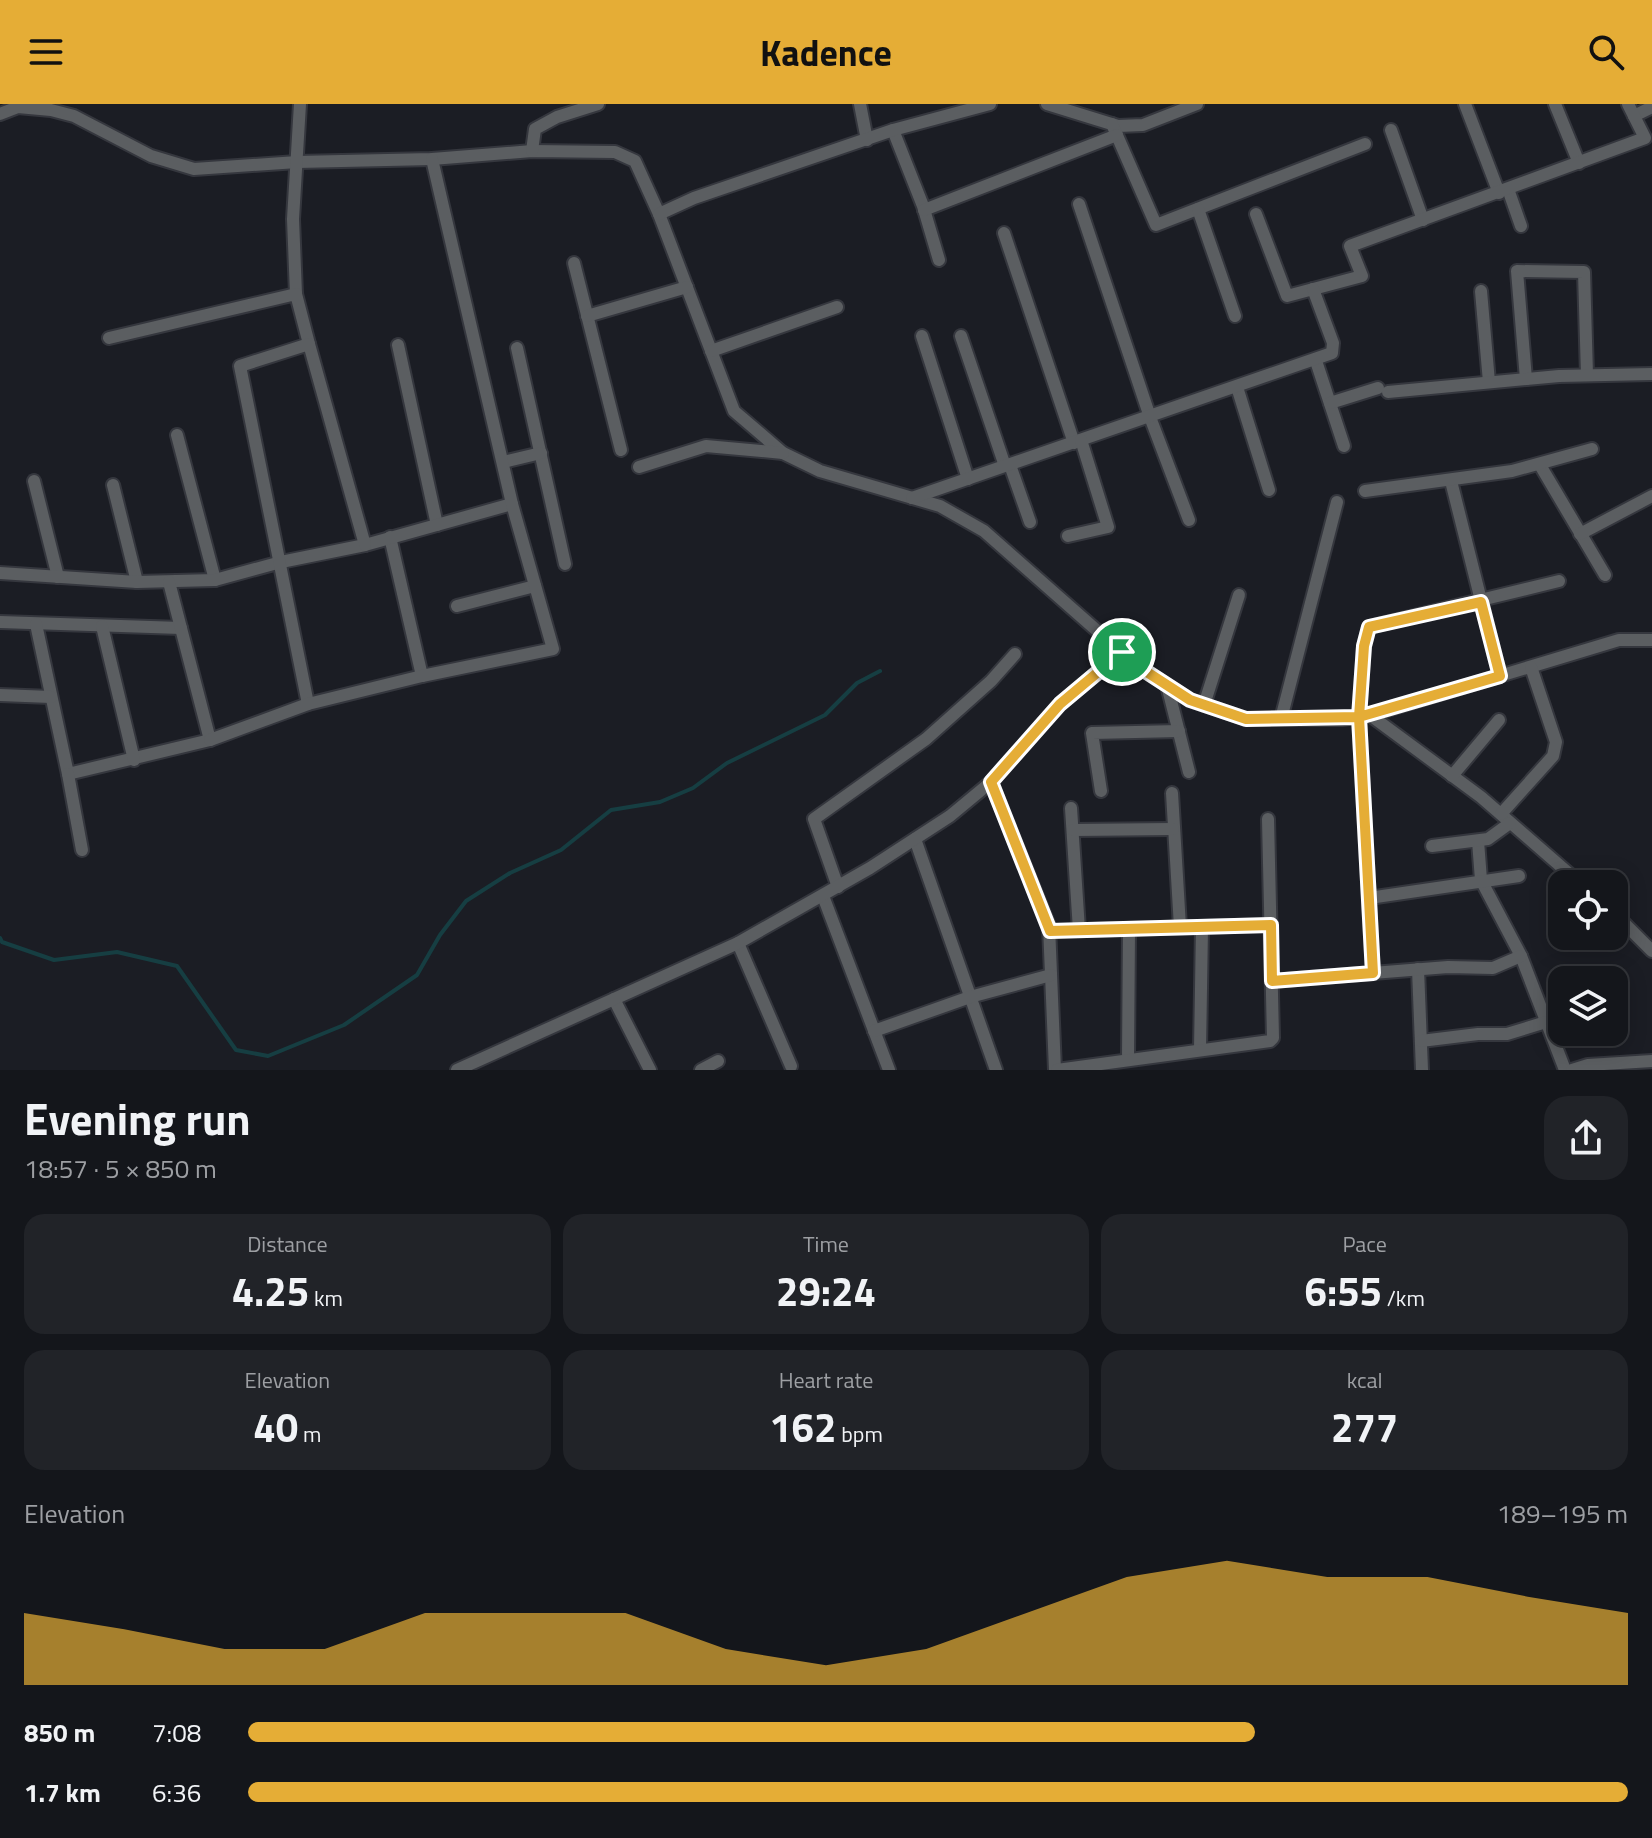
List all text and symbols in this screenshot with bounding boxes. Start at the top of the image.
text: Kadence [760,25,892,80]
icon: menu [24,30,68,74]
icon: search [1584,30,1628,74]
pin [1088,618,1156,686]
icon: arrive [1100,630,1144,674]
map controls [1548,870,1628,1046]
button: locate [1548,870,1628,950]
button: layers [1548,966,1628,1046]
text: Evening run [24,1085,251,1152]
button: share [1544,1096,1628,1180]
text: 18:57 · 5 × 850 m [24,1149,217,1188]
text: Distance [247,1227,328,1261]
text: Time [803,1227,849,1261]
text: Pace [1342,1227,1387,1261]
text: 4.25 [232,1261,309,1322]
text: 29:24 [776,1261,876,1322]
text: 6:55 [1305,1261,1382,1322]
text: km [309,1281,343,1315]
text: /km [1382,1281,1425,1315]
text: Elevation [245,1363,330,1397]
text: Heart rate [779,1363,873,1397]
text: kcal [1347,1363,1383,1397]
text: 40 [253,1397,298,1458]
text: 162 [769,1397,836,1458]
text: 277 [1331,1397,1398,1458]
text: m [298,1417,321,1451]
text: bpm [836,1417,883,1451]
text: Elevation [24,1494,125,1533]
text: 189–195 m [1497,1494,1628,1533]
text: 850 m [24,1713,95,1752]
text: 7:08 [152,1713,201,1752]
text: 1.7 km [24,1773,101,1812]
text: 6:36 [152,1773,201,1812]

